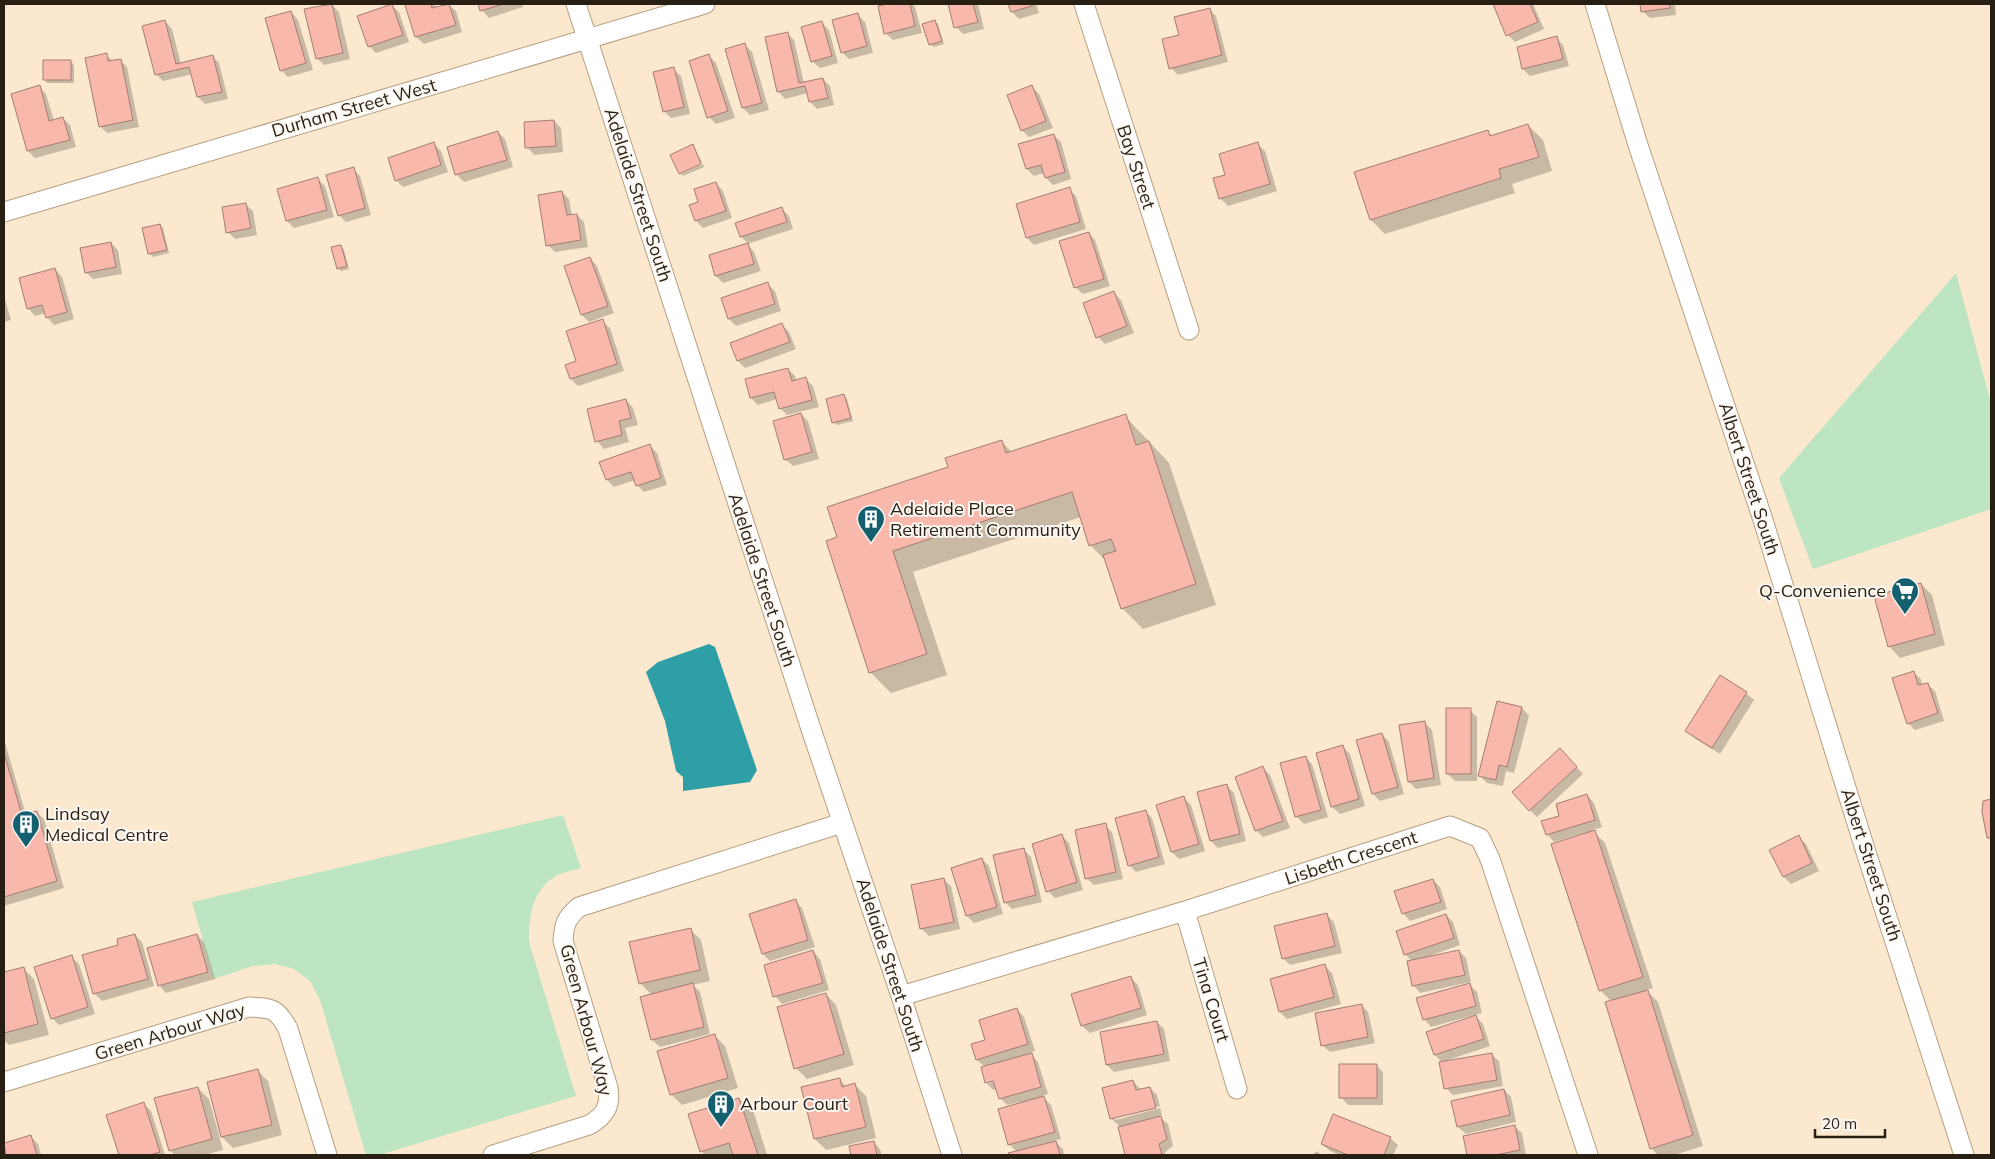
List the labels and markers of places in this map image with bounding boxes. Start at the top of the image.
place label: Adelaide Place Retirement Community [890,497,1081,541]
building icon: Adelaide Place Retirement Community [856,504,886,543]
supermarket icon: Q-Convenience [1890,576,1920,615]
place label: Q-Convenience [1759,579,1886,602]
place label: Lindsay Medical Centre [45,802,168,846]
building icon: Lindsay Medical Centre [11,809,41,848]
building icon: Arbour Court [706,1089,736,1128]
place label: Arbour Court [740,1092,848,1115]

